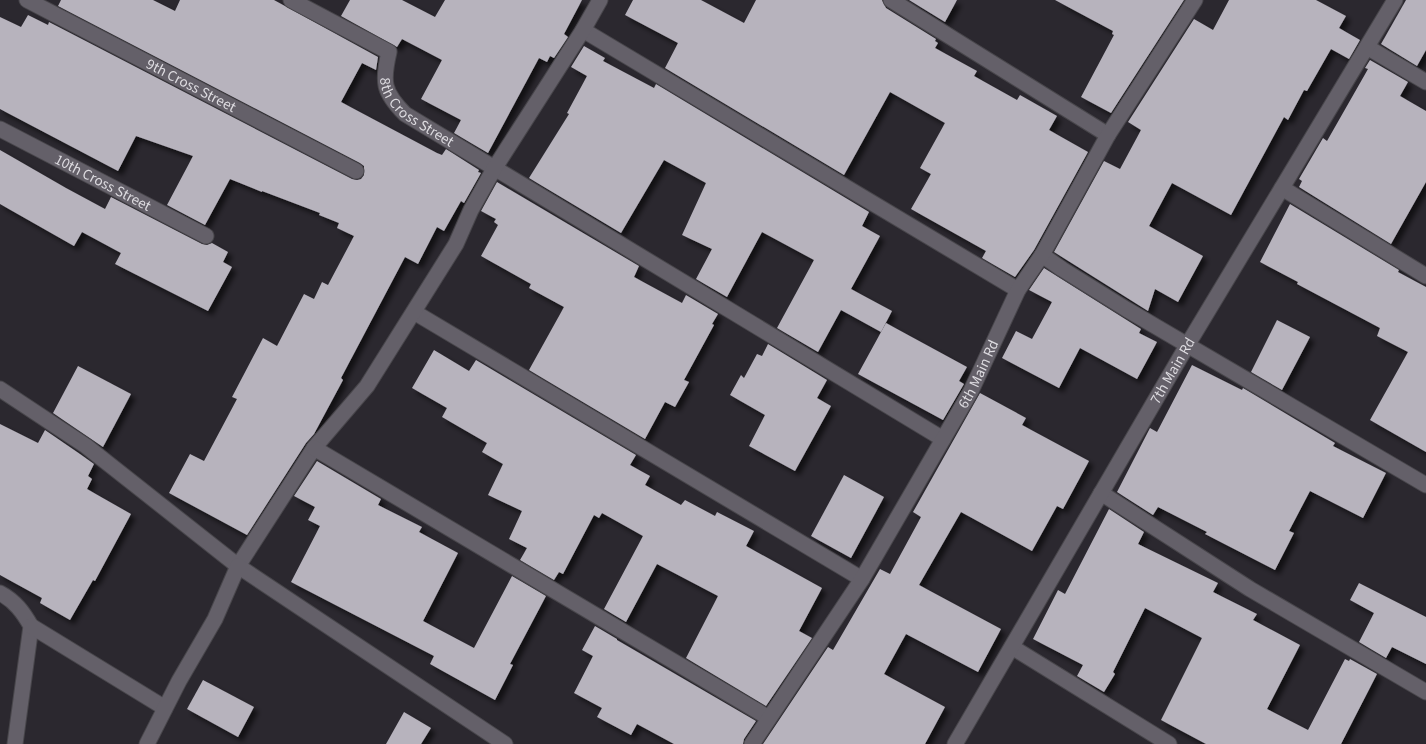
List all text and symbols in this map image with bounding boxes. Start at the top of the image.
street label: 9th Cross Street [142,54,240,118]
street label: 8th Cross Street [374,76,458,152]
street label: 10th Cross Street [51,149,155,217]
street label: 7th Main Rd [1145,334,1201,408]
street label: 6th Main Rd [953,337,1004,413]

